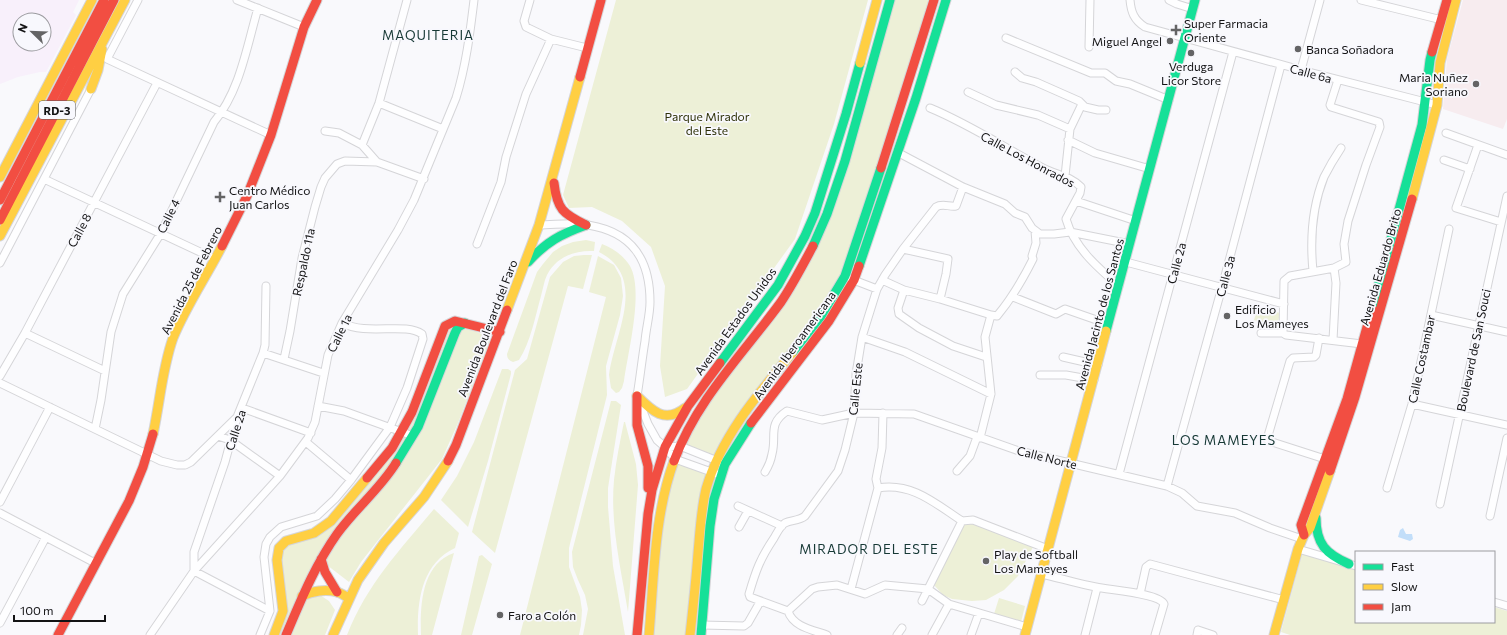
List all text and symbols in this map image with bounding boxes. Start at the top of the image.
north arrow [12,12,52,52]
place label: Super Farmacia Oriente [1184,16,1268,44]
text: N [15,22,30,34]
marker: Super Farmacia Oriente [1171,25,1181,35]
district label: MAQUITERIA [382,27,474,43]
place label: Miguel Angel [1092,34,1162,48]
marker: Miguel Angel [1165,36,1175,46]
place label: Banca Soñadora [1306,42,1394,56]
marker: Banca Soñadora [1293,44,1303,54]
marker: Verduga Licor Store [1186,48,1196,58]
place label: Verduga Licor Store [1161,59,1221,87]
street label: Calle 6a [1289,61,1333,85]
place label: Maria Nuñez Soriano [1399,70,1468,98]
marker: Maria Nuñez Soriano [1471,79,1481,89]
road number: RD-3 [39,101,75,119]
park label: Parque Mirador del Este [664,109,750,137]
street label: Calle Los Honrados [979,128,1077,190]
place label: Centro Médico Juan Carlos [229,183,310,212]
marker: Centro Médico Juan Carlos [214,191,226,203]
street label: Calle 4 [154,197,182,235]
street label: Avenida Eduardo Brito [1357,207,1403,327]
street label: Calle 8 [64,211,94,249]
street label: Avenida 25 de Febrero [158,224,224,336]
street label: Respaldo 11a [289,227,317,297]
street label: Avenida Jacinto de los Santos [1072,237,1127,392]
street label: Calle 2a [1164,241,1188,285]
street label: Calle 3a [1213,254,1237,298]
street label: Avenida Boulevard del Faro [454,257,520,399]
street label: Avenida Estados Unidos [691,265,779,377]
street label: Boulevard de San Souci [1453,287,1493,413]
street label: Avenida Iberoamericana [750,288,838,402]
place label: Edificio Los Mameyes [1235,302,1309,330]
marker: Edificio Los Mameyes [1222,311,1232,321]
street label: Calle 1a [324,312,354,354]
street label: Calle Costambar [1405,313,1437,404]
street label: Calle Este [845,362,865,416]
street label: Calle 2a [222,408,248,452]
district label: LOS MAMEYES [1172,432,1276,448]
street label: Calle Norte [1016,443,1078,471]
district label: MIRADOR DEL ESTE [799,541,939,557]
place label: Play de Softball Los Mameyes [994,547,1078,575]
legend [1355,551,1495,623]
marker: Play de Softball Los Mameyes [981,556,991,566]
text: Fast [1391,559,1414,573]
text: Slow [1391,579,1418,593]
scale bar [14,597,105,623]
text: Jam [1391,599,1411,614]
text: 100 m [20,603,54,617]
place label: Faro a Colón [508,608,576,622]
marker: Faro a Colón [495,610,505,620]

